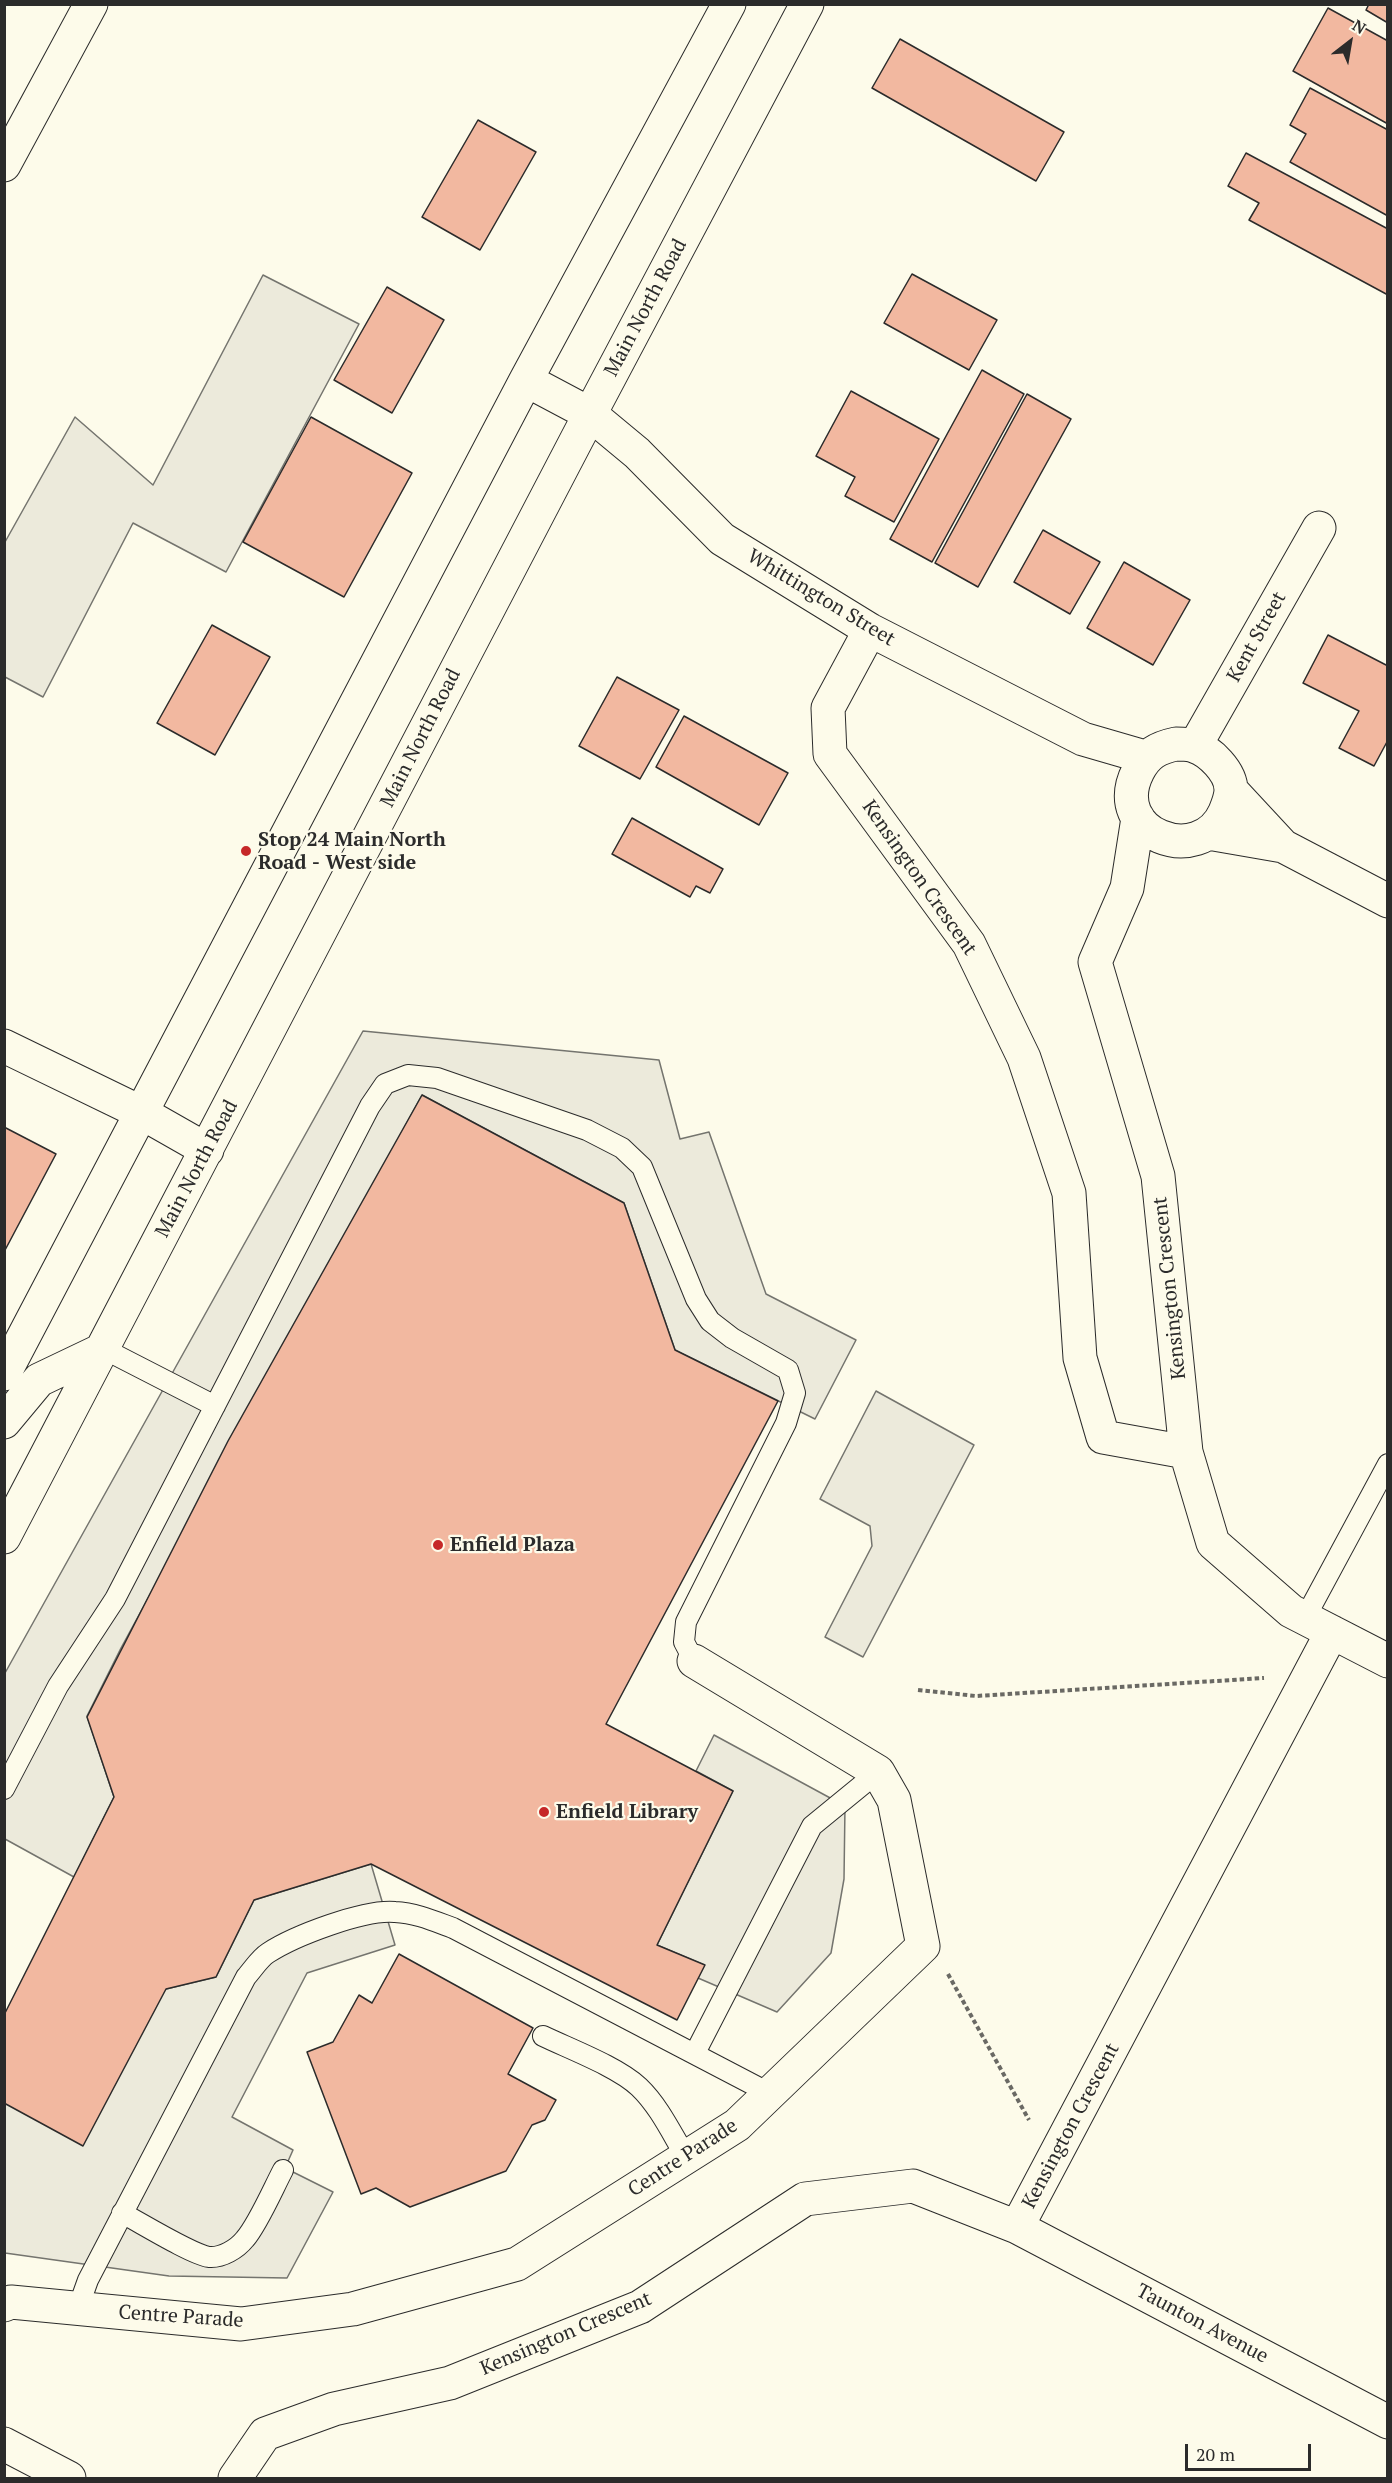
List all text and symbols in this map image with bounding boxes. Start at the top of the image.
north arrow [1320,12,1380,72]
text: N [1348,14,1370,39]
street label: Main North Road [600,235,692,381]
street label: Whittington Street [743,544,899,652]
street label: Kent Street [1222,588,1292,686]
street label: Main North Road [376,665,466,811]
street label: Kensington Crescent [856,796,982,960]
place label: Stop 24 Main North Road - West side [258,828,446,875]
marker: Stop 24 Main North Road - West side [239,844,253,858]
street label: Main North Road [151,1096,243,1242]
street label: Kensington Crescent [1148,1195,1192,1381]
place label: Enfield Plaza [450,1533,575,1557]
marker: Enfield Plaza [431,1538,445,1552]
place label: Enfield Library [556,1800,698,1824]
marker: Enfield Library [537,1805,551,1819]
street label: Kensington Crescent [1017,2039,1125,2213]
street label: Centre Parade [624,2114,742,2202]
street label: Taunton Avenue [1132,2279,1272,2369]
street label: Kensington Crescent [477,2287,655,2381]
street label: Centre Parade [118,2301,244,2333]
scale bar [1188,2432,1314,2470]
text: 20 m [1196,2442,1235,2466]

